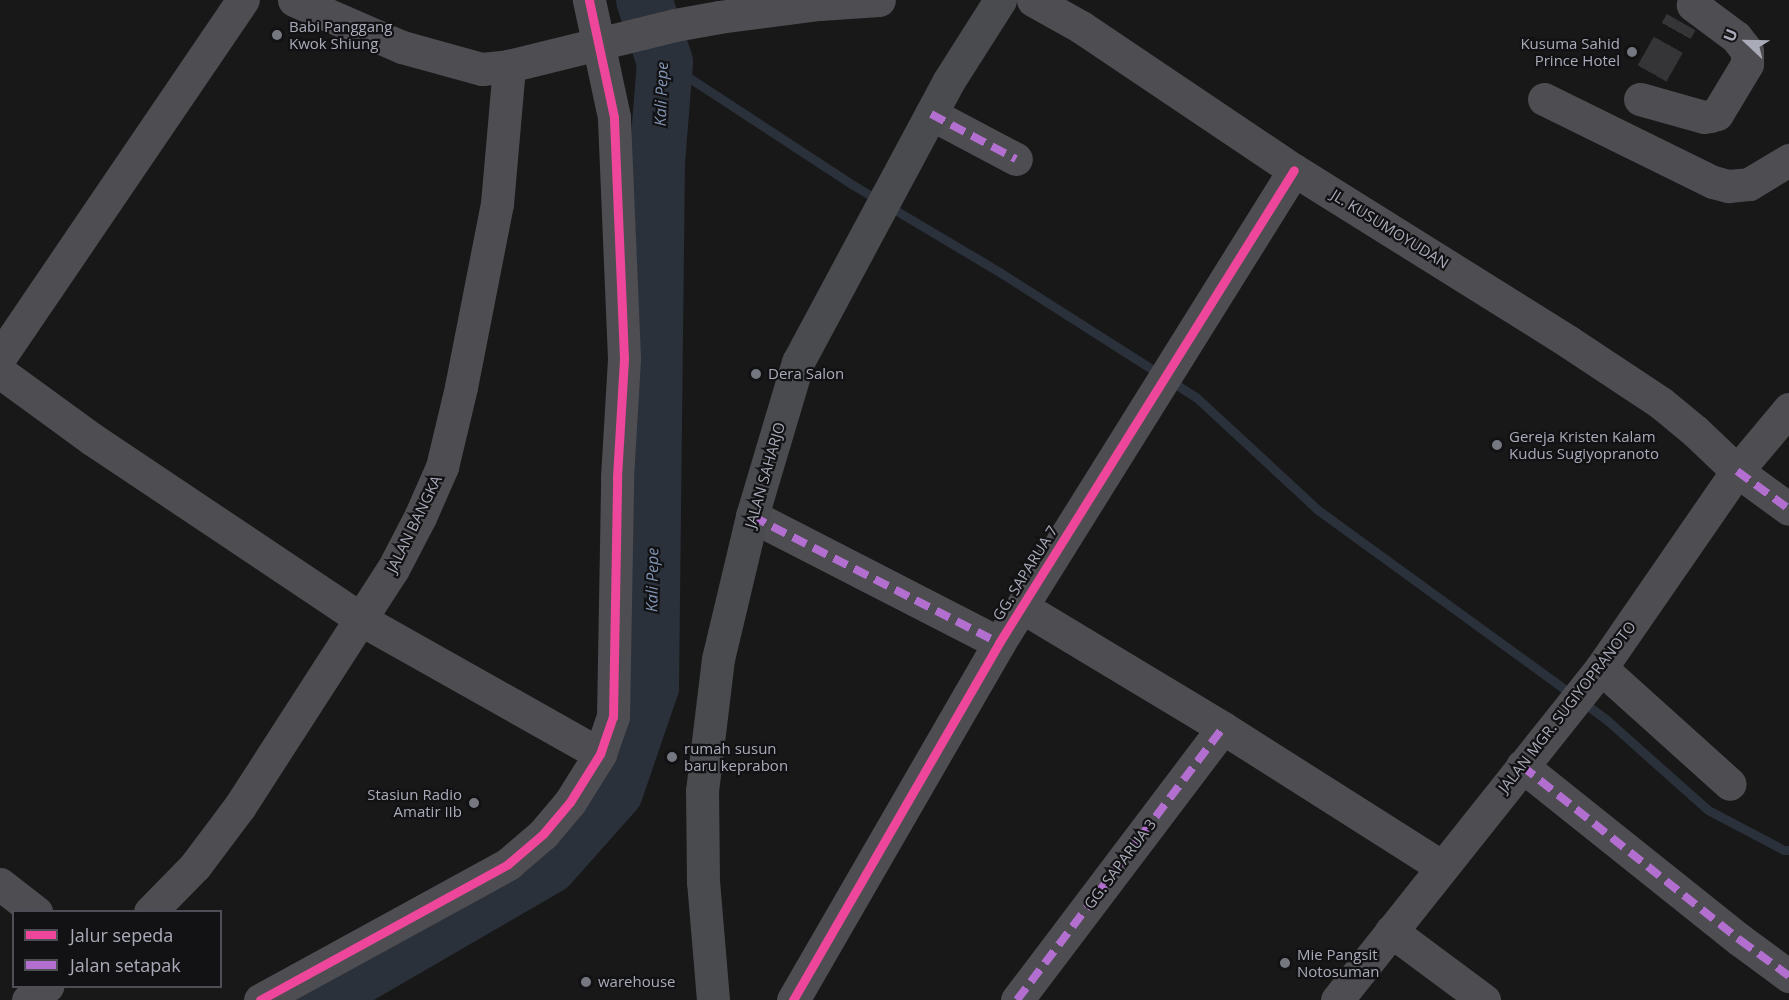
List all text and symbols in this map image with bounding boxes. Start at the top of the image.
north arrow [1717,12,1777,72]
place label: Babi Panggang Kwok Shiung [289,17,392,52]
text: U [1718,26,1743,45]
marker: Babi Panggang Kwok Shiung [270,28,284,42]
place label: Kusuma Sahid Prince Hotel [1520,34,1620,69]
marker: Kusuma Sahid Prince Hotel [1625,45,1639,59]
water label: Kali Pepe [650,61,672,127]
street label: JL. KUSUMOYUDAN [1328,186,1452,272]
place label: Dera Salon [768,365,844,383]
marker: Dera Salon [749,367,763,381]
street label: JALAN SAHARJO [741,420,789,530]
place label: Gereja Kristen Kalam Kudus Sugiyopranoto [1509,427,1659,462]
marker: Gereja Kristen Kalam Kudus Sugiyopranoto [1490,438,1504,452]
street label: JALAN BANGKA [383,472,445,576]
street label: GG. SAPARUA 7 [989,522,1061,624]
water label: Kali Pepe [642,548,662,612]
street label: JALAN MGR. SUGIYOPRANOTO [1495,618,1639,796]
place label: rumah susun baru keprabon [684,739,788,774]
marker: rumah susun baru keprabon [665,750,679,764]
place label: Stasiun Radio Amatir IIb [367,785,462,820]
marker: Stasiun Radio Amatir IIb [467,796,481,810]
street label: GG. SAPARUA 3 [1080,815,1160,913]
legend [12,910,222,988]
text: Jalur sepeda [70,923,173,947]
place label: Mie Pangsit Notosuman [1297,945,1379,980]
text: Jalan setapak [70,953,181,977]
marker: Mie Pangsit Notosuman [1278,956,1292,970]
place label: warehouse [598,973,676,991]
marker: warehouse [579,975,593,989]

